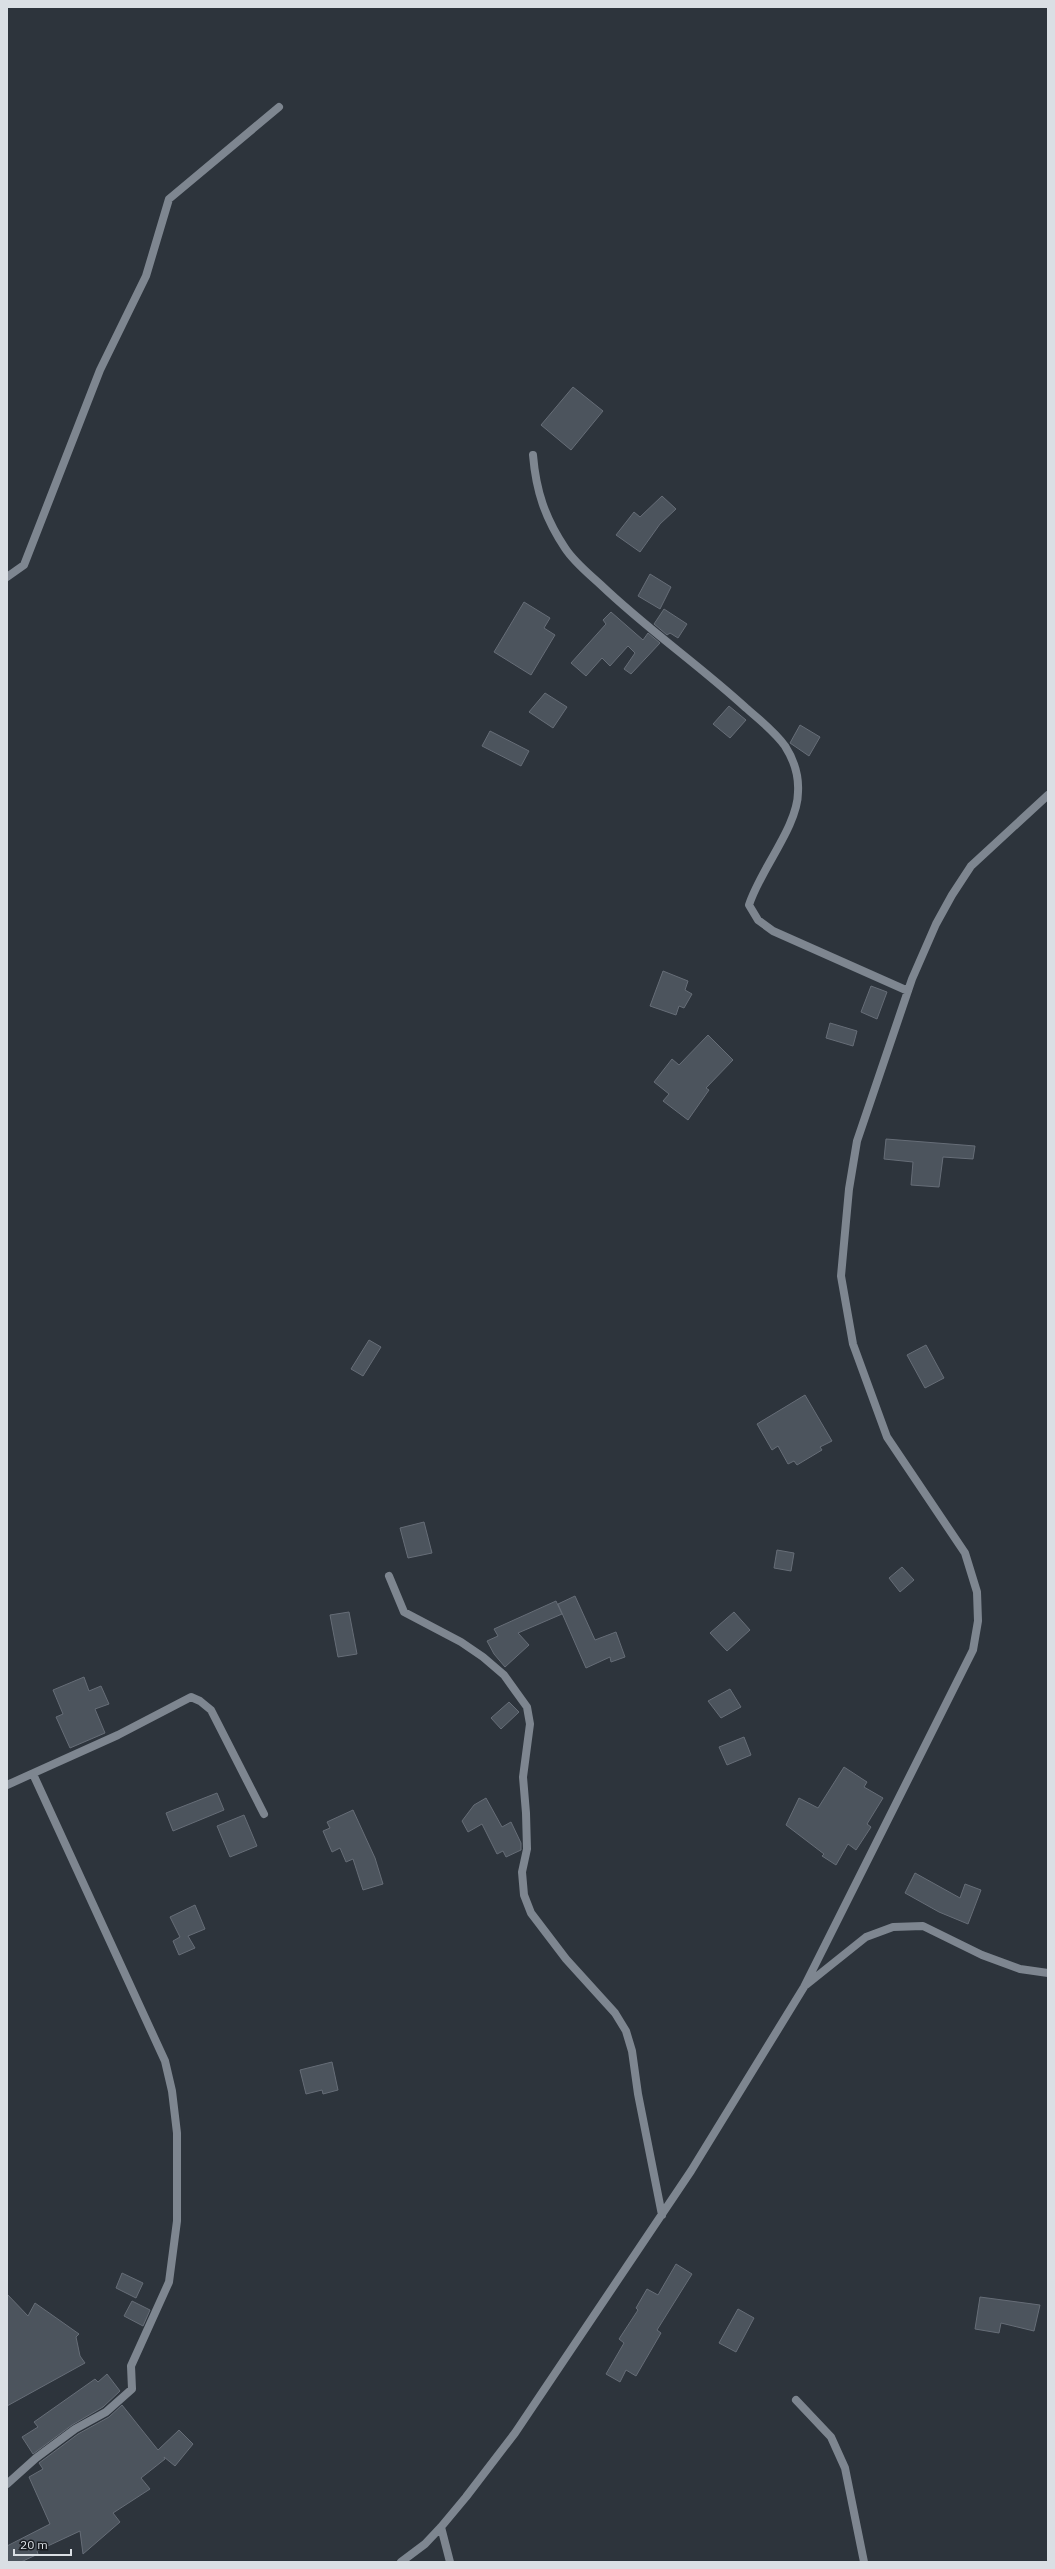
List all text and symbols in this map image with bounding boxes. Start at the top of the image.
scale bar [14,2531,71,2557]
text: 20 m [20,2537,48,2552]

